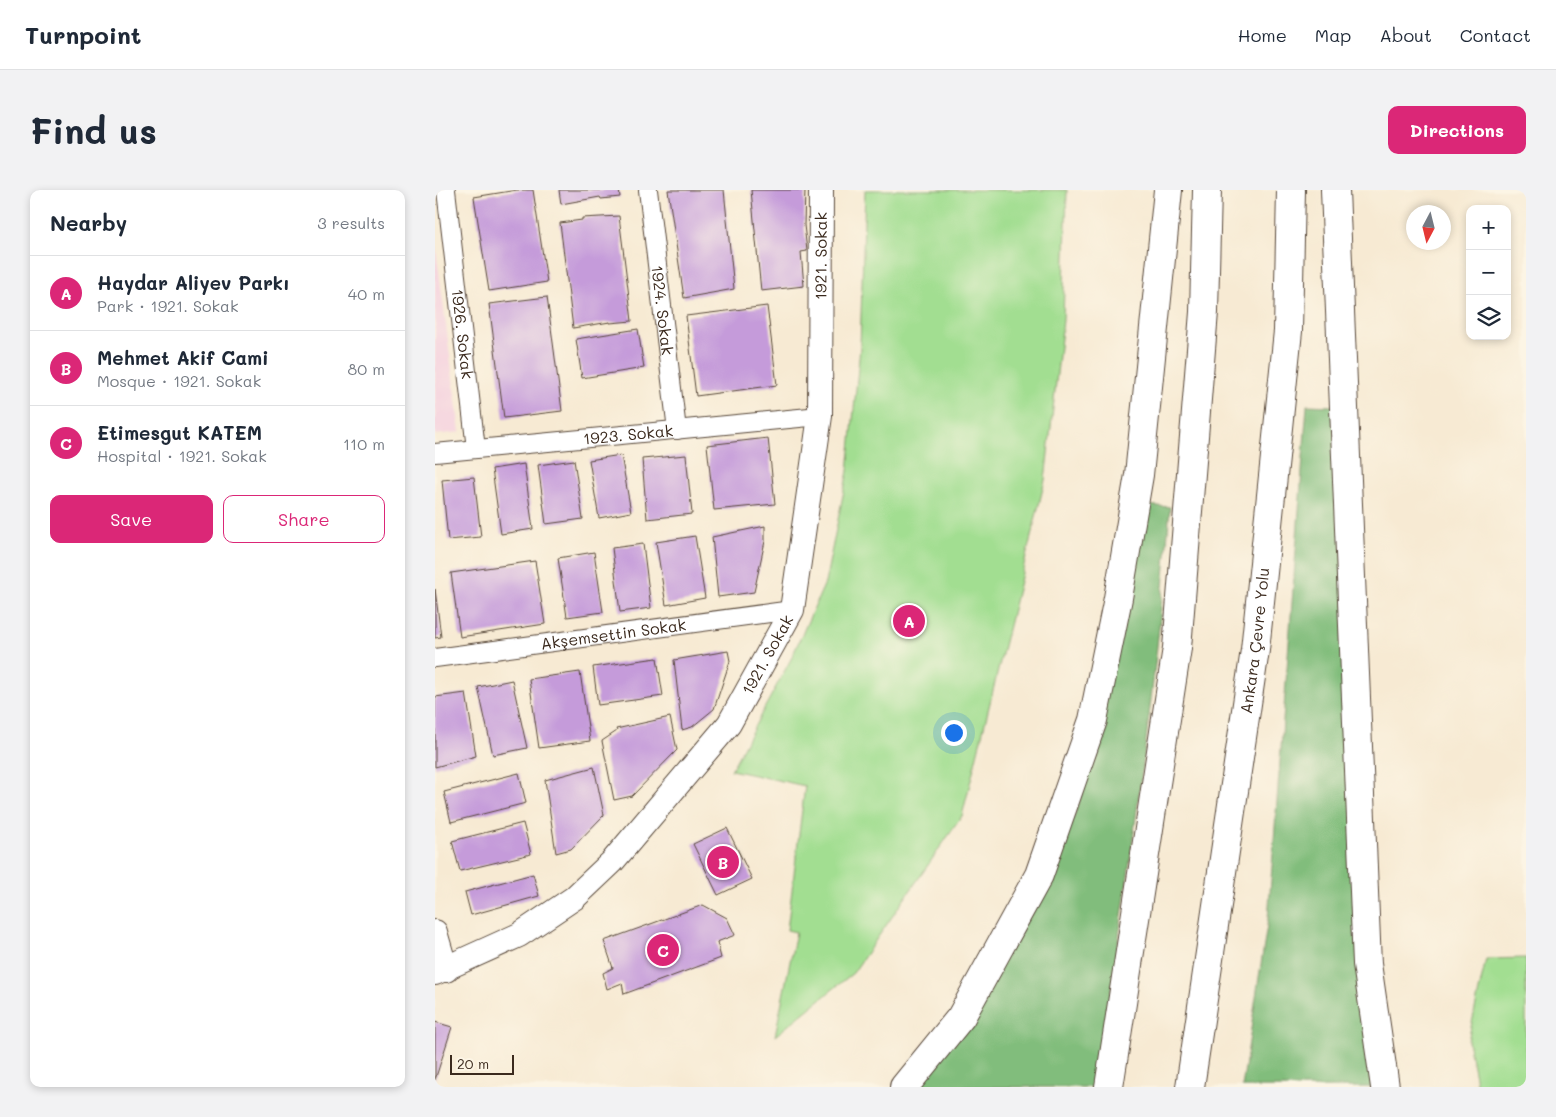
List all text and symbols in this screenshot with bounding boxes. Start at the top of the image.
text: Turnpoint [25,19,141,50]
text: Home [1238,23,1287,47]
text: Map [1315,23,1351,47]
text: About [1379,23,1432,47]
text: Contact [1460,23,1531,47]
button: Directions [1388,106,1526,154]
text: Find us [30,107,157,153]
north arrow [1406,205,1451,250]
map controls [1466,205,1511,340]
button: + [1466,205,1511,250]
text: Nearby [50,209,127,236]
text: 3 results [317,212,385,233]
street label: 1921. Sokak [810,212,831,300]
button: − [1466,250,1511,295]
street label: 1924. Sokak [647,264,679,356]
text: Haydar Aliyev Parkı [97,270,290,295]
text: A [60,283,72,304]
text: 40 m [348,283,385,304]
street label: 1926. Sokak [448,288,479,380]
text: Park · 1921. Sokak [97,295,238,316]
button: layers [1466,295,1511,340]
text: Mehmet Akif Cami [97,345,269,370]
text: B [61,358,71,379]
text: 80 m [348,358,385,379]
text: Mosque · 1921. Sokak [97,370,261,391]
street label: 1923. Sokak [582,419,674,449]
text: Etimesgut KATEM [97,420,262,445]
text: C [60,433,72,454]
text: 110 m [343,433,385,454]
text: Hospital · 1921. Sokak [97,445,267,466]
button: Save [50,495,213,543]
button: Share [223,495,385,543]
street label: Ankara Çevre Yolu [1235,566,1273,715]
pin: A [893,602,925,640]
street label: 1921. Sokak [736,611,797,698]
street label: Akşemsettin Sokak [539,613,687,654]
your location [941,720,967,746]
pin: B [707,843,739,881]
pin: C [647,931,679,969]
scale bar [450,1052,514,1075]
text: 20 m [457,1054,489,1073]

